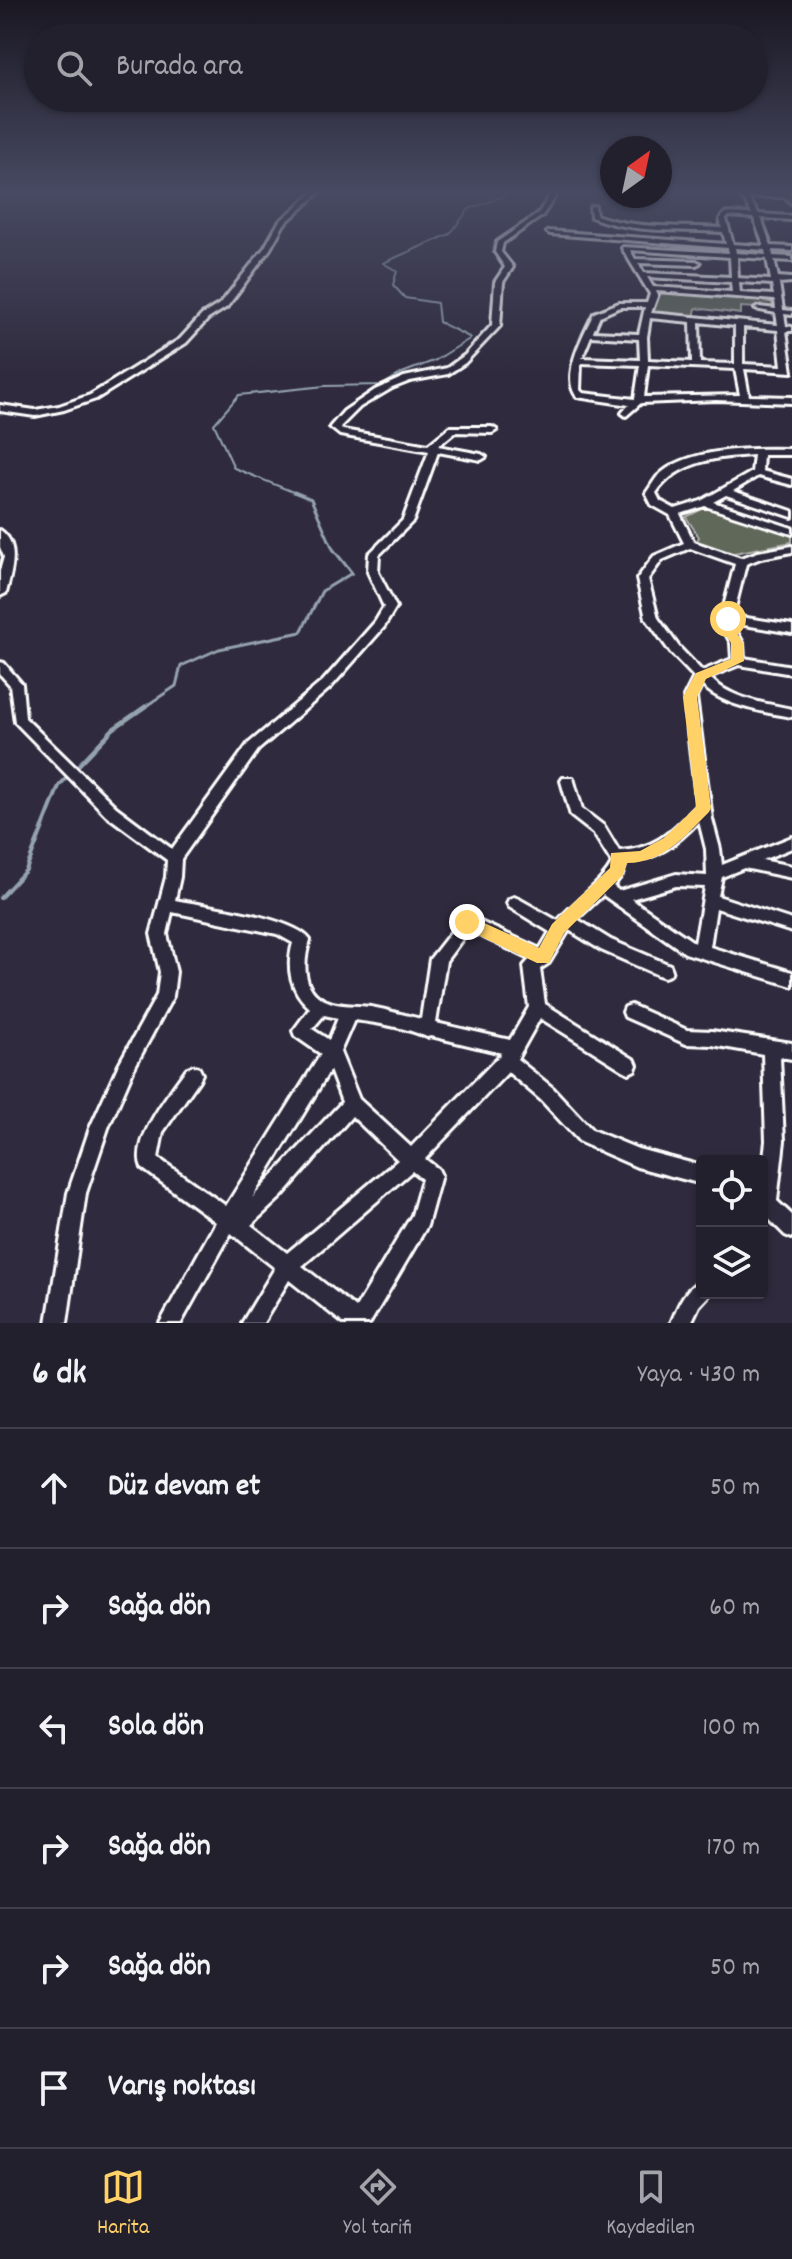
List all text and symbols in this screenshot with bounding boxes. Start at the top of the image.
search box [24,24,768,112]
icon: search [52,46,96,90]
text: Burada ara [116,47,243,90]
north arrow [600,136,672,208]
route start [710,601,746,637]
route end [449,904,485,940]
map controls [696,1155,768,1299]
button: locate [696,1155,768,1227]
button: layers [696,1227,768,1299]
text: 6 dk [32,1351,86,1400]
text: Yaya · 430 m [637,1357,760,1394]
icon: ahead [32,1466,76,1510]
text: Düz devam et [108,1467,260,1510]
text: 50 m [710,1470,760,1507]
icon: right [32,1586,76,1630]
text: Sağa dön [108,1587,211,1630]
text: 60 m [709,1590,760,1627]
icon: left [32,1706,76,1750]
text: Sola dön [108,1707,204,1750]
text: 100 m [702,1710,760,1747]
icon: right [32,1826,76,1870]
text: Sağa dön [108,1827,211,1870]
text: 170 m [706,1830,760,1867]
icon: right [32,1946,76,1990]
text: Sağa dön [108,1947,211,1990]
text: 50 m [710,1950,760,1987]
icon: arrive [32,2066,76,2110]
text: Varış noktası [108,2067,256,2110]
tab: Harita [97,2165,149,2244]
tab: Yol tarifi [343,2165,412,2244]
tab: Kaydedilen [606,2165,695,2244]

